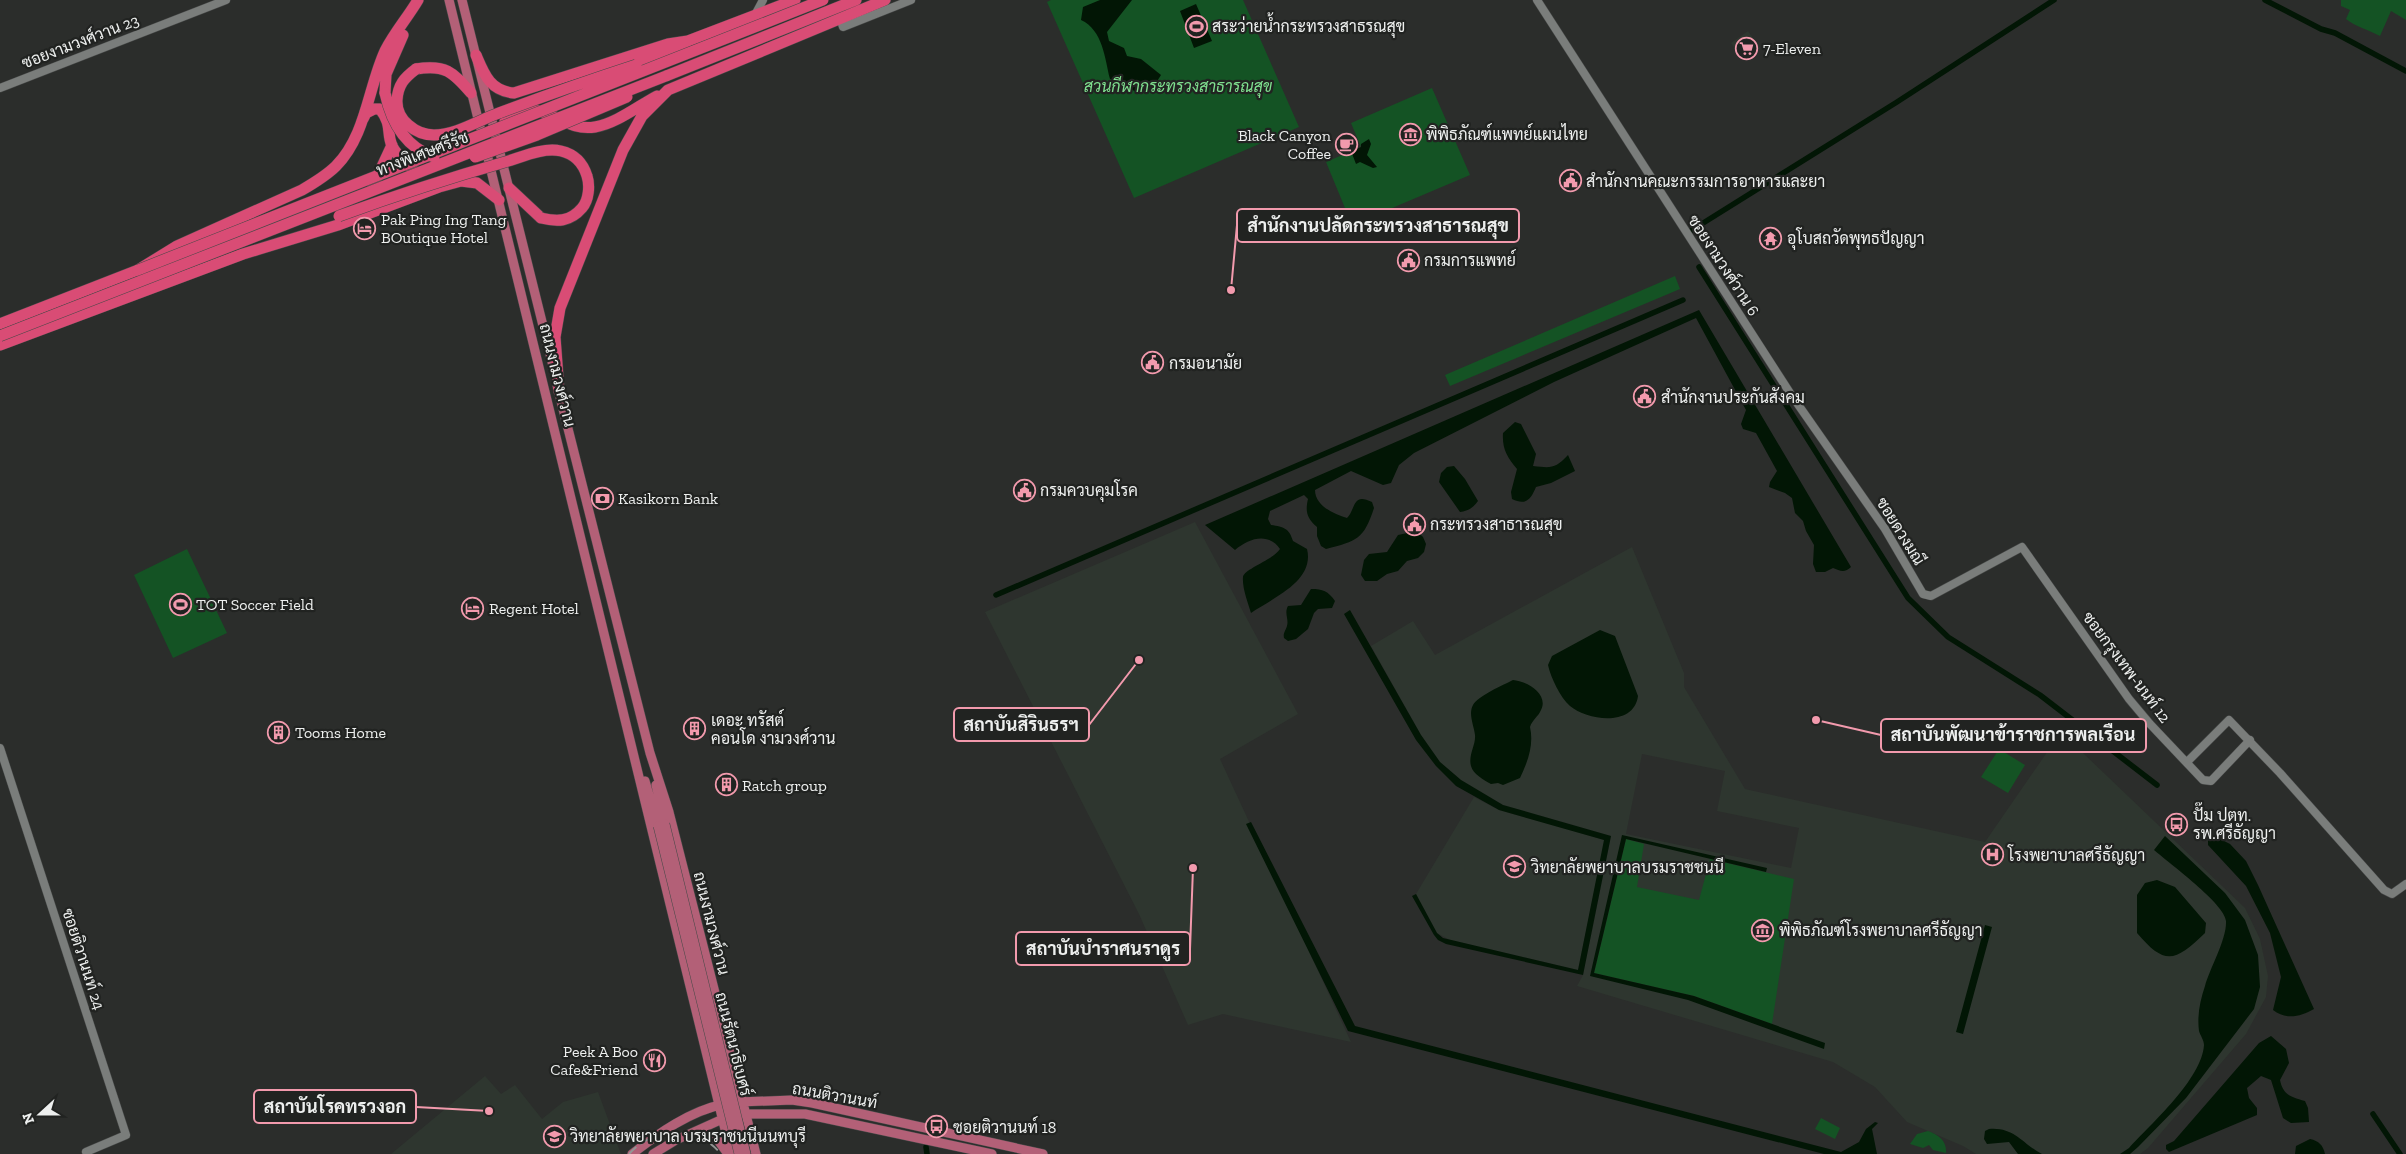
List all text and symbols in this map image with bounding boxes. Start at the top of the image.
street label: ซอยงามวงศ์วาน 23 [18,7,142,73]
place label: สระว่ายน้ำกระทรวงสาธรณสุข [1212,12,1405,38]
sports icon: สระว่ายน้ำกระทรวงสาธรณสุข [1184,14,1208,38]
supermarket icon: 7-Eleven [1735,36,1759,60]
place label: 7-Eleven [1763,39,1822,58]
park label: สวนกีฬากระทรวงสาธารณสุข [1084,75,1273,98]
museum icon: พิพิธภัณฑ์แพทย์แผนไทย [1398,122,1422,146]
place label: พิพิธภัณฑ์แพทย์แผนไทย [1426,122,1588,144]
street label: ทางพิเศษศรีรัช [373,125,471,180]
place label: Black Canyon Coffee [1238,126,1332,163]
cafe icon: Black Canyon Coffee [1335,132,1359,156]
public building icon: สำนักงานคณะกรรมการอาหารและยา [1558,169,1582,193]
place label: สำนักงานคณะกรรมการอาหารและยา [1586,171,1825,191]
callout: สำนักงานปลัดกระทรวงสาธารณสุข [1237,209,1519,242]
place label: Pak Ping Ing Tang BOutique Hotel [381,210,507,247]
street label: ซอยงามวงศ์วาน 6 [1684,210,1766,319]
text: สำนักงานปลัดกระทรวงสาธารณสุข [1247,214,1509,240]
hotel icon: Pak Ping Ing Tang BOutique Hotel [353,216,377,240]
temple icon: อุโบสถวัดพุทธปัญญา [1759,226,1783,250]
place label: อุโบสถวัดพุทธปัญญา [1787,227,1925,250]
public building icon: กรมการแพทย์ [1396,248,1420,272]
place label: กรมการแพทย์ [1424,248,1516,270]
street label: ถนนงามวงศ์วาน [536,321,582,429]
public building icon: กรมอนามัย [1141,351,1165,375]
place label: กรมอนามัย [1169,353,1242,373]
public building icon: สำนักงานประกันสังคม [1633,385,1657,409]
place label: สำนักงานประกันสังคม [1661,387,1805,407]
public building icon: กรมควบคุมโรค [1012,478,1036,502]
place label: กรมควบคุมโรค [1040,479,1138,502]
bank icon: Kasikorn Bank [590,486,614,510]
place label: Kasikorn Bank [618,489,719,508]
street label: ซอยดวงมณี [1872,493,1931,569]
public building icon: กระทรวงสาธารณสุข [1402,512,1426,536]
place label: กระทรวงสาธารณสุข [1430,515,1563,536]
sports icon: TOT Soccer Field [168,592,192,616]
place label: TOT Soccer Field [196,595,314,614]
hotel icon: Regent Hotel [461,596,485,620]
place label: Regent Hotel [489,599,579,618]
street label: ซอยกรุงเทพ-นนท์ 12 [2077,606,2177,728]
place label: เดอะ ทรัสต์ คอนโด งามวงศ์วาน [711,708,835,748]
callout: สถาบันสิรินธรฯ [954,708,1089,741]
text: สถาบันสิรินธรฯ [963,713,1079,736]
building icon: เดอะ ทรัสต์ คอนโด งามวงศ์วาน [683,717,707,741]
callout: สถาบันพัฒนาข้าราชการพลเรือน [1881,719,2146,752]
building icon: Tooms Home [267,720,291,744]
place label: Tooms Home [295,723,386,742]
text: สถาบันพัฒนาข้าราชการพลเรือน [1891,723,2135,746]
building icon: Ratch group [714,773,738,797]
place label: Ratch group [742,776,827,795]
place label: ปั๊ม ปตท. รพ.ศรีธัญญา [2193,802,2276,843]
bus stop icon: ปั๊ม ปตท. รพ.ศรีธัญญา [2165,812,2189,836]
hospital icon: โรงพยาบาลศรีธัญญา [1980,843,2004,867]
place label: โรงพยาบาลศรีธัญญา [2007,844,2145,865]
school or university icon: วิทยาลัยพยาบาลบรมราชชนนี [1503,855,1527,879]
place label: วิทยาลัยพยาบาลบรมราชชนนี [1530,856,1724,877]
street label: ถนนงามวงศ์วาน [690,869,736,977]
street label: ซอยติวานนท์ 24 [58,905,112,1013]
museum icon: พิพิธภัณฑ์โรงพยาบาลศรีธัญญา [1751,918,1775,942]
place label: พิพิธภัณฑ์โรงพยาบาลศรีธัญญา [1779,918,1982,940]
callout: สถาบันบำราศนราดูร [1016,932,1190,965]
text: สถาบันบำราศนราดูร [1026,937,1180,962]
street label: ถนนรัตนาธิเบศร์ [711,989,759,1098]
place label: Peek A Boo Cafe&Friend [550,1042,638,1079]
restaurant icon: Peek A Boo Cafe&Friend [642,1048,666,1072]
street label: ถนนติวานนท์ [791,1076,880,1112]
north arrow [15,1089,65,1139]
callout: สถาบันโรคทรวงอก [254,1090,416,1123]
text: สถาบันโรคทรวงอก [264,1094,406,1118]
text: N [18,1110,38,1126]
bus stop icon: ซอยติวานนท์ 18 [925,1115,949,1139]
place label: ซอยติวานนท์ 18 [953,1115,1056,1137]
school or university icon: วิทยาลัยพยาบาล บรมราชนนีนนทบุรี [542,1124,566,1148]
place label: วิทยาลัยพยาบาล บรมราชนนีนนทบุรี [569,1125,806,1148]

